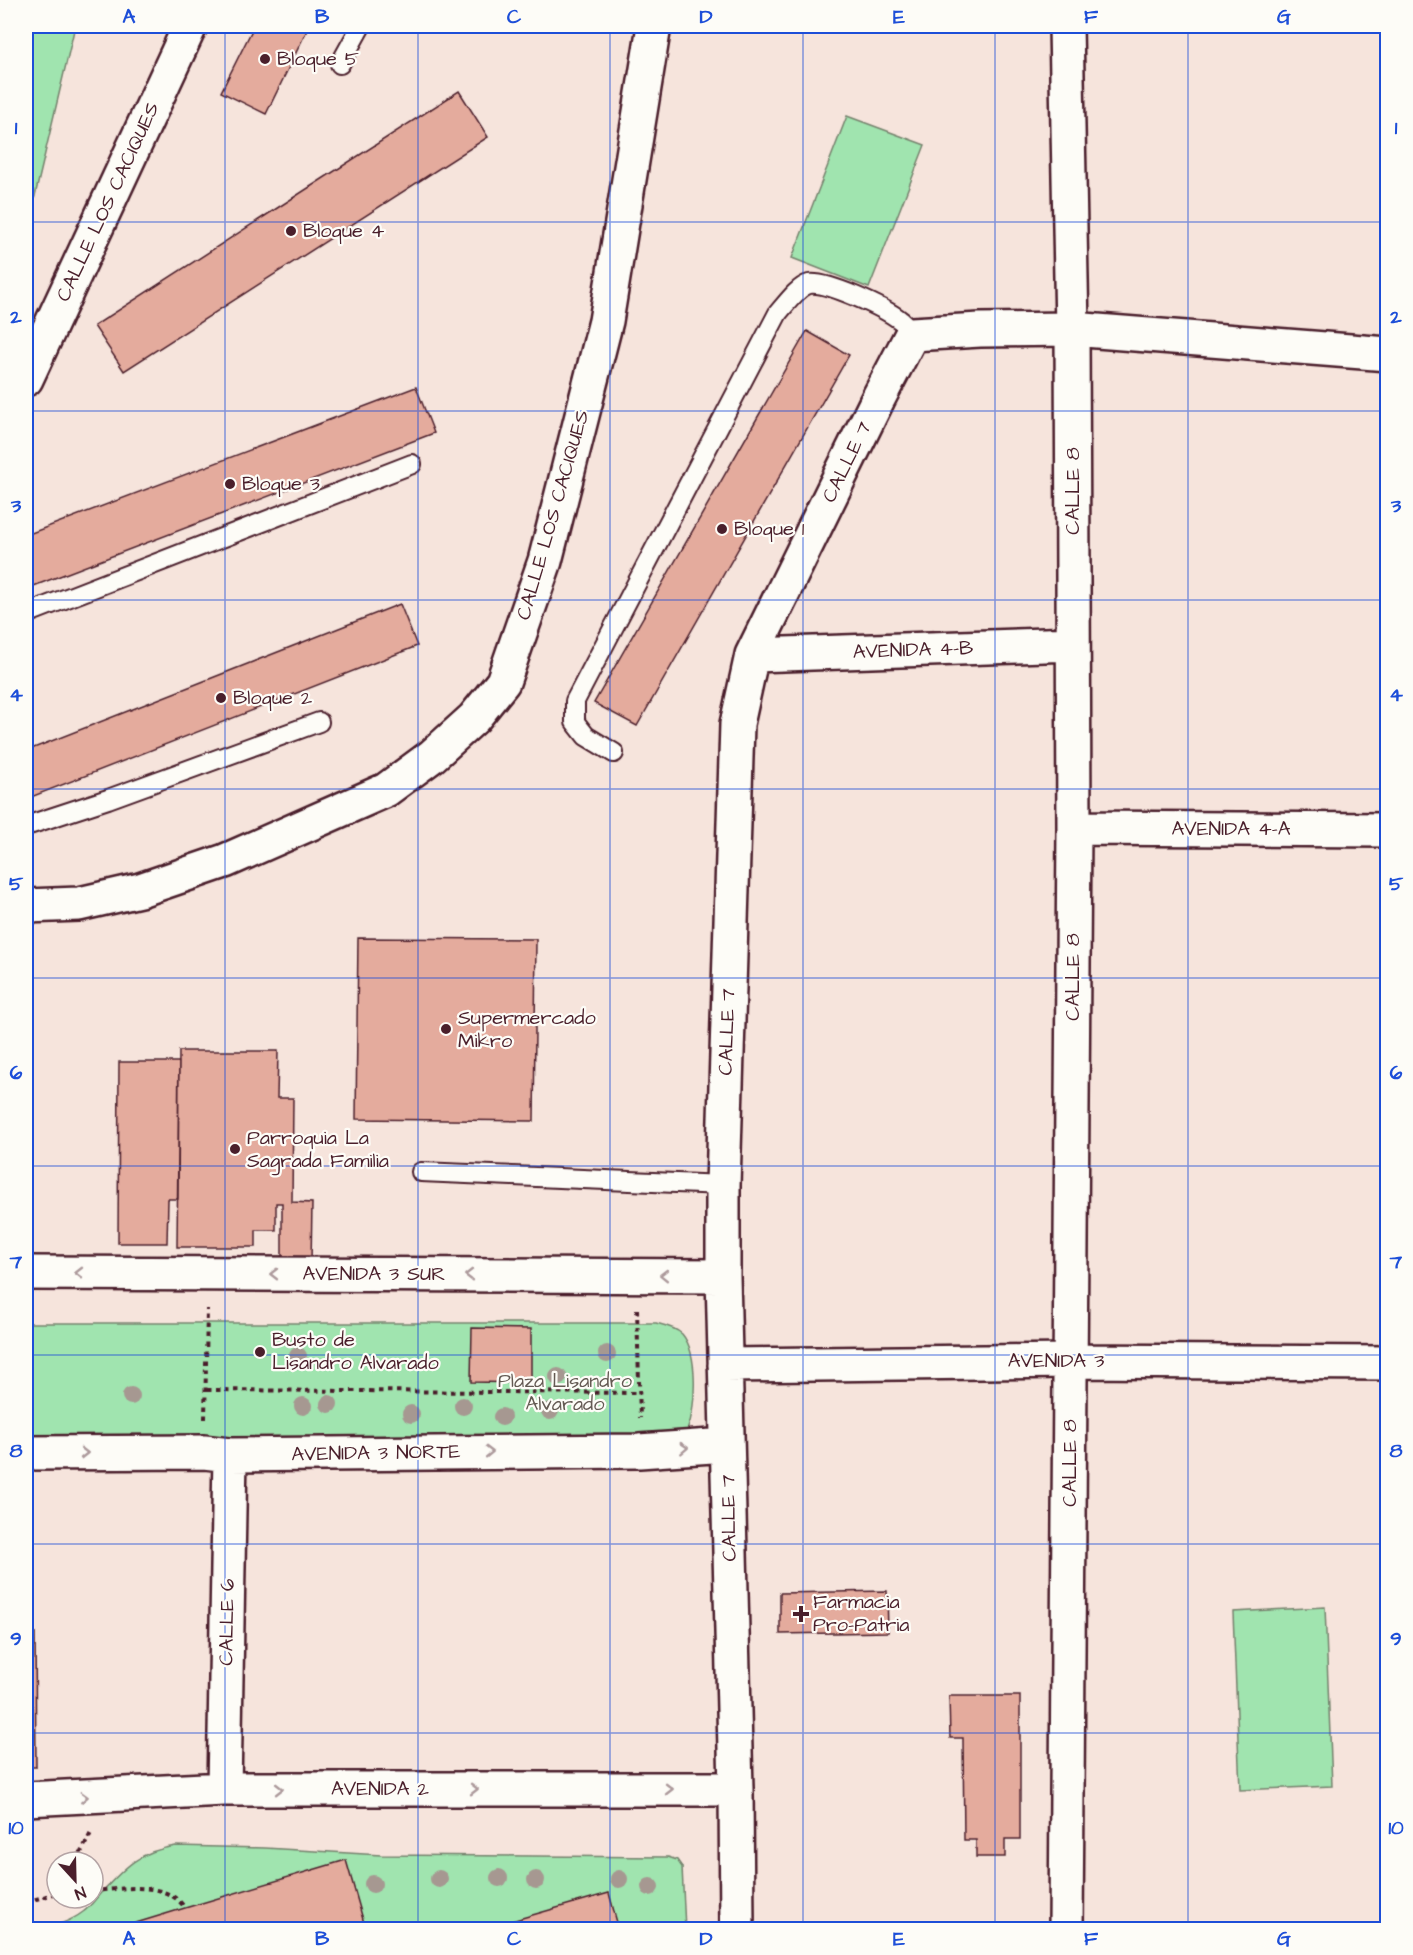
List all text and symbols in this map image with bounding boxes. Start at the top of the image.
text: A [123,3,136,31]
text: B [315,3,330,31]
text: C [507,3,522,31]
text: D [700,3,713,31]
text: E [893,3,905,31]
text: F [1084,3,1099,31]
text: G [1277,3,1291,31]
place label: Bloque 5 [277,45,359,73]
marker: Bloque 5 [258,52,272,66]
street label: CALLE LOS CACIQUES [49,98,167,306]
text: 1 [15,114,18,142]
text: 1 [1395,114,1398,142]
place label: Bloque 4 [303,217,385,245]
marker: Bloque 4 [284,224,298,238]
text: 2 [9,303,22,331]
text: 2 [1389,303,1402,331]
street label: CALLE LOS CACIQUES [510,407,596,623]
street label: CALLE 7 [815,417,879,507]
street label: CALLE 8 [1059,447,1087,535]
place label: Bloque 3 [242,470,320,498]
marker: Bloque 3 [223,477,237,491]
text: 3 [10,492,22,520]
text: 3 [1390,492,1402,520]
place label: Bloque 1 [734,515,805,543]
marker: Bloque 1 [715,522,729,536]
street label: AVENIDA 4-B [852,634,974,666]
text: 4 [9,681,23,709]
text: 4 [1389,681,1403,709]
place label: Bloque 2 [233,684,313,712]
marker: Bloque 2 [214,691,228,705]
street label: AVENIDA 4-A [1171,815,1291,843]
text: 5 [9,870,24,898]
text: 5 [1389,870,1404,898]
street label: CALLE 8 [1059,933,1087,1021]
street label: CALLE 7 [711,988,743,1076]
place label: Supermercado Mikro [458,1004,596,1055]
marker: Supermercado Mikro [439,1022,453,1036]
text: 6 [10,1059,23,1087]
text: 6 [1390,1059,1403,1087]
place label: Parroquia La Sagrada Familia [247,1124,389,1176]
marker: Parroquia La Sagrada Familia [228,1142,242,1156]
text: 7 [9,1248,23,1276]
text: 7 [1389,1248,1403,1276]
street label: AVENIDA 3 SUR [302,1260,446,1288]
one-way arrow [75,1267,84,1279]
one-way arrow [270,1268,279,1280]
one-way arrow [465,1269,474,1281]
one-way arrow [660,1269,669,1282]
place label: Busto de Lisandro Alvarado [272,1326,439,1377]
marker: Busto de Lisandro Alvarado [253,1345,267,1359]
street label: AVENIDA 3 [1008,1347,1104,1375]
park label: Plaza Lisandro Alvarado [498,1367,632,1418]
street label: CALLE 8 [1056,1419,1084,1507]
text: 8 [10,1437,23,1465]
text: 8 [1390,1437,1403,1465]
street label: AVENIDA 3 NORTE [291,1438,461,1468]
one-way arrow [679,1442,688,1455]
one-way arrow [484,1446,493,1458]
one-way arrow [79,1447,88,1459]
street label: CALLE 7 [714,1474,744,1562]
street label: CALLE 6 [212,1578,242,1666]
place label: Farmacia Pro-Patria [813,1588,910,1639]
marker: Farmacia Pro-Patria [794,1607,808,1621]
text: 9 [10,1625,22,1653]
text: 9 [1390,1625,1402,1653]
street label: AVENIDA 2 [331,1775,430,1803]
one-way arrow [274,1783,283,1795]
one-way arrow [469,1783,478,1795]
one-way arrow [664,1783,673,1795]
one-way arrow [79,1790,88,1803]
text: 10 [8,1814,24,1842]
text: 10 [1388,1814,1404,1842]
north arrow [45,1850,105,1910]
text: N [71,1881,89,1905]
text: A [123,1925,136,1953]
text: B [315,1925,330,1953]
text: C [507,1925,522,1953]
text: D [700,1925,713,1953]
text: E [893,1925,905,1953]
text: F [1084,1925,1099,1953]
text: G [1277,1925,1291,1953]

